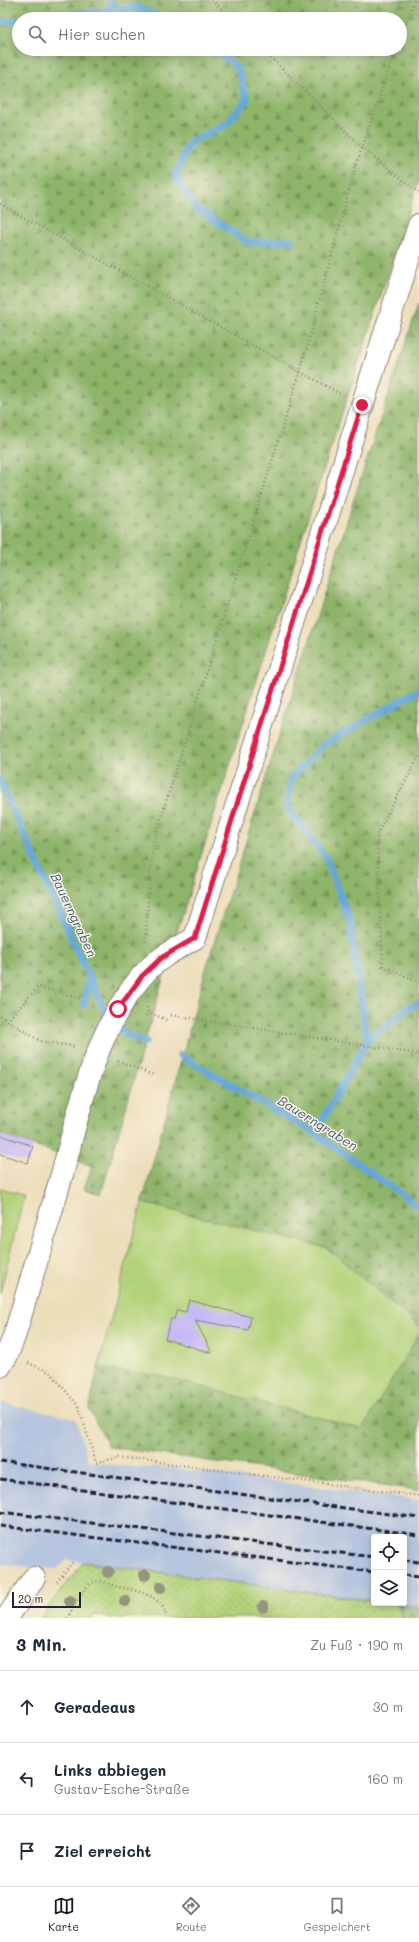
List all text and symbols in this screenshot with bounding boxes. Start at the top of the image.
search box [12,12,407,56]
icon: search [26,23,48,45]
text: Hier suchen [58,24,145,44]
route end [353,396,371,414]
water label: Bauerngraben [48,870,101,960]
route start [109,1000,127,1018]
water label: Bauerngraben [275,1091,361,1154]
map controls [371,1534,407,1606]
button: locate [371,1534,407,1570]
button: layers [371,1570,407,1606]
scale bar [12,1590,81,1609]
text: 20 m [18,1591,43,1606]
text: 3 Min. [16,1633,67,1655]
text: Zu Fuß · 190 m [310,1636,403,1653]
icon: ahead [16,1696,38,1718]
text: Geradeaus [54,1697,135,1717]
text: 30 m [373,1698,403,1715]
text: Links abbiegen [54,1760,166,1780]
icon: left [16,1768,38,1790]
text: 160 m [367,1770,403,1787]
text: Gustav-Esche-Straße [54,1780,189,1797]
icon: arrive [16,1840,38,1862]
text: Ziel erreicht [54,1841,151,1861]
tab: Karte [48,1895,79,1934]
tab: Route [176,1895,207,1934]
tab: Gespeichert [304,1895,371,1934]

